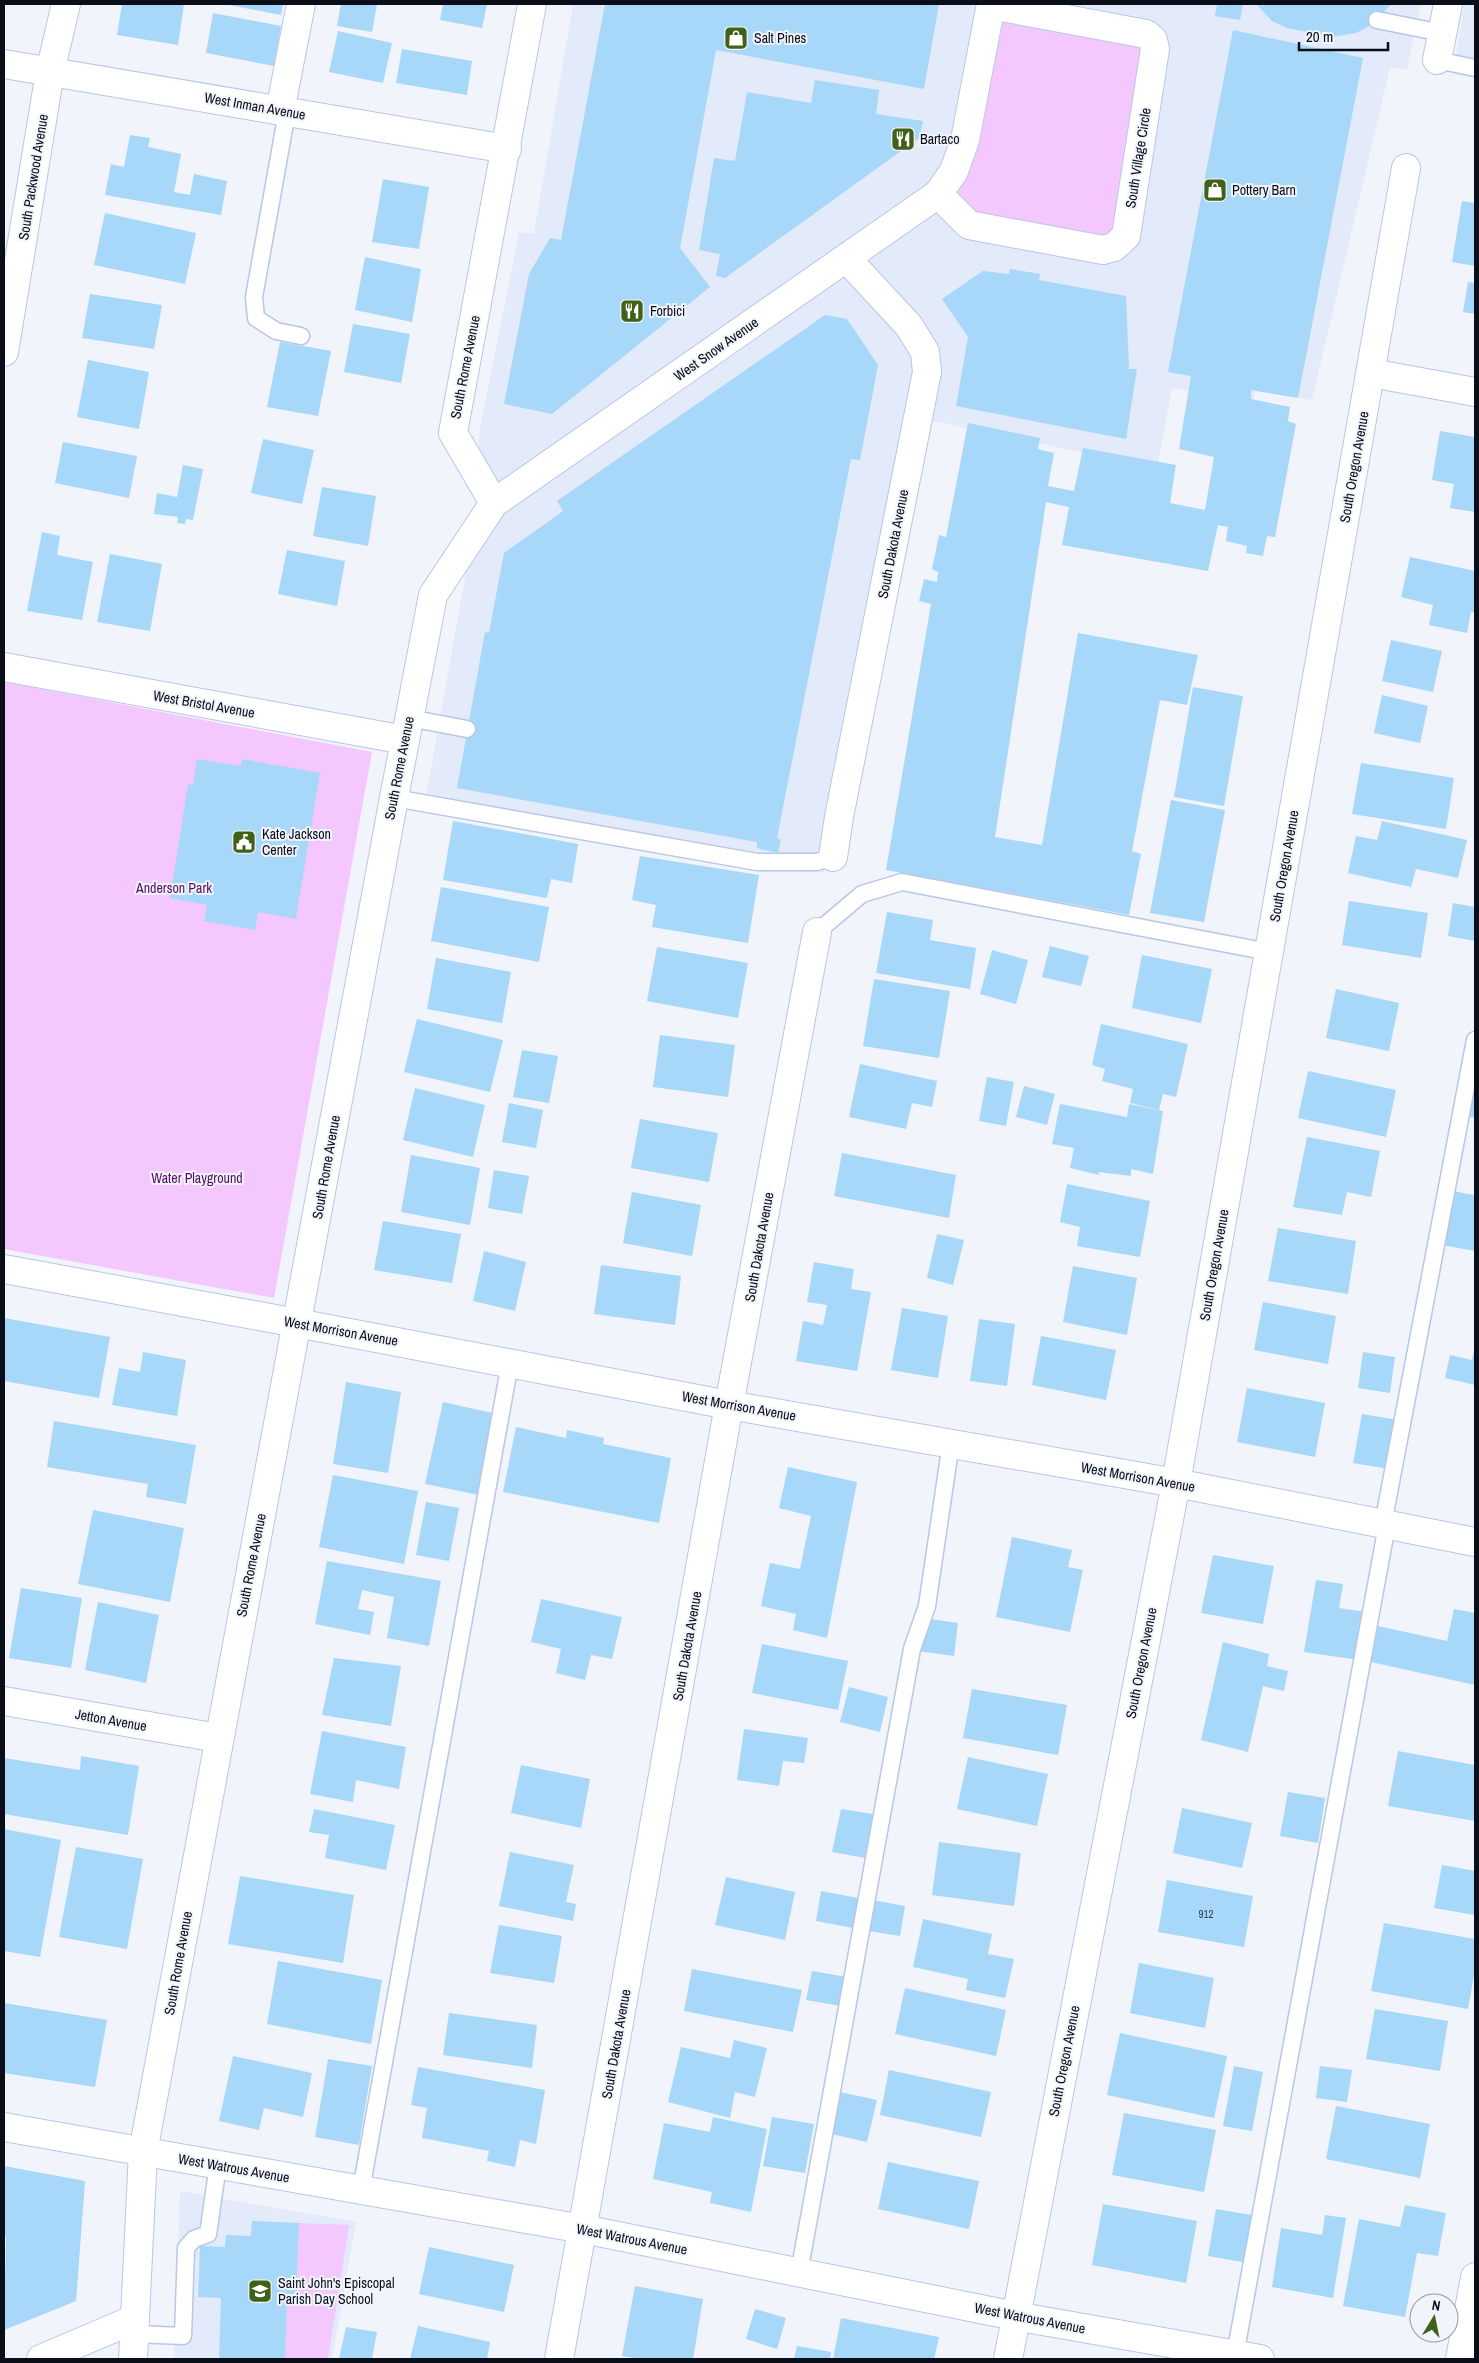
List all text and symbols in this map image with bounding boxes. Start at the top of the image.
scale bar [1299,20,1388,52]
shop icon: Salt Pines [723,25,749,51]
text: 20 m [1306,26,1333,47]
place label: Salt Pines [754,29,807,47]
street label: West Inman Avenue [203,88,307,124]
street label: South Village Circle [1121,107,1155,209]
street label: South Packwood Avenue [14,113,52,241]
restaurant icon: Bartaco [890,126,916,152]
place label: Bartaco [920,130,960,148]
shop icon: Pottery Barn [1202,177,1228,203]
place label: Pottery Barn [1232,181,1296,199]
restaurant icon: Forbici [619,298,645,324]
place label: Forbici [650,302,685,320]
street label: West Snow Avenue [670,313,762,385]
street label: South Rome Avenue [446,314,484,420]
street label: South Oregon Avenue [1335,410,1373,524]
street label: South Dakota Avenue [874,488,912,600]
street label: West Bristol Avenue [152,686,256,722]
street label: South Rome Avenue [380,715,418,821]
street label: South Oregon Avenue [1265,809,1303,923]
place label: Kate Jackson Center [262,825,331,859]
public building icon: Kate Jackson Center [231,829,257,855]
park label: Anderson Park [135,879,212,897]
street label: South Rome Avenue [308,1114,344,1220]
park label: Water Playground [151,1169,243,1187]
street label: South Dakota Avenue [741,1191,777,1303]
street label: South Oregon Avenue [1195,1208,1233,1322]
street label: West Morrison Avenue [282,1312,400,1350]
street label: West Morrison Avenue [680,1387,798,1425]
street label: West Morrison Avenue [1079,1458,1197,1496]
street label: South Rome Avenue [232,1512,270,1618]
street label: South Dakota Avenue [669,1590,705,1702]
street label: South Oregon Avenue [1121,1606,1161,1720]
street label: Jetton Avenue [74,1705,148,1735]
house number: 912 [1198,1907,1214,1921]
street label: South Rome Avenue [160,1910,196,2016]
street label: South Dakota Avenue [598,1988,634,2100]
street label: South Oregon Avenue [1044,2004,1084,2118]
street label: West Watrous Avenue [177,2149,291,2187]
street label: West Watrous Avenue [575,2219,689,2259]
place label: Saint John's Episcopal Parish Day School [278,2274,394,2308]
school or university icon: Saint John's Episcopal Parish Day School [247,2278,273,2304]
north arrow [1409,2293,1459,2343]
text: N [1431,2296,1442,2315]
street label: West Watrous Avenue [973,2298,1087,2338]

